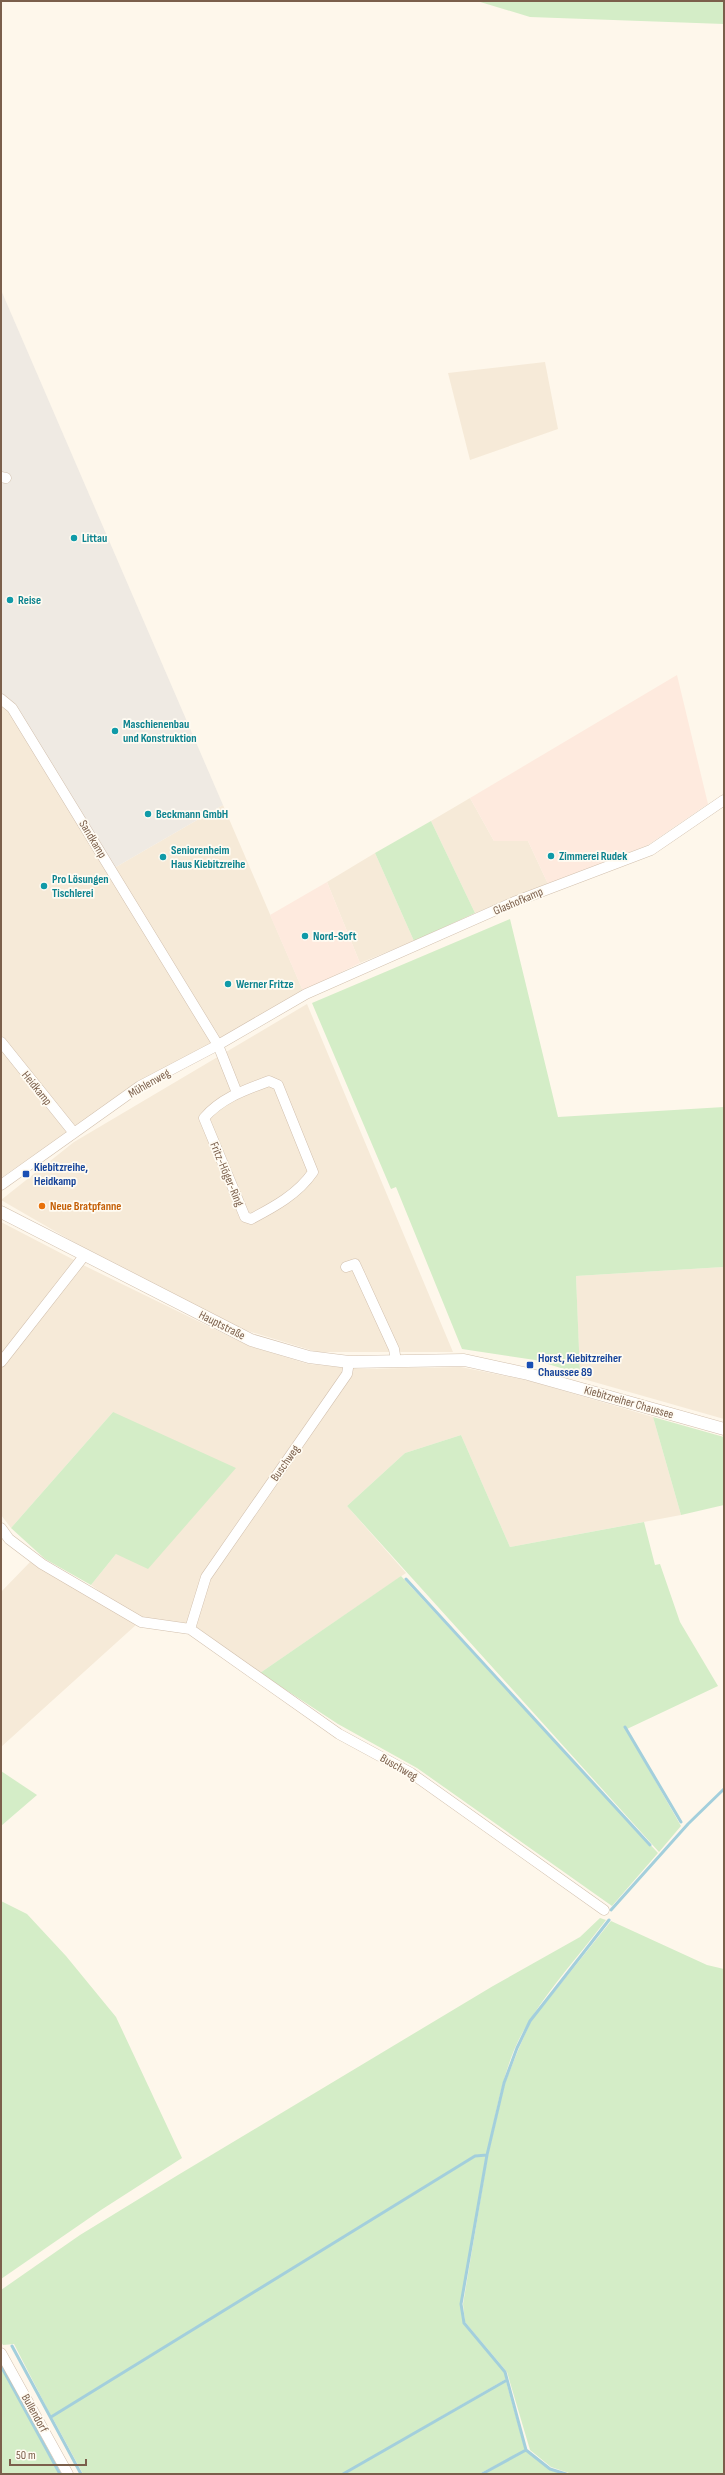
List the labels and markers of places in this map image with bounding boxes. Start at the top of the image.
place label: Littau [82,531,107,546]
marker: Littau [69,533,79,543]
place label: Reise [18,593,41,608]
marker: Reise [5,595,15,605]
place label: Maschienenbau und Konstruktion [123,717,197,746]
marker: Maschienenbau und Konstruktion [110,726,120,736]
place label: Beckmann GmbH [156,807,228,822]
marker: Beckmann GmbH [143,809,153,819]
place label: Seniorenheim Haus Kiebitzreihe [171,843,245,872]
place label: Zimmerei Rudek [559,849,627,864]
marker: Zimmerei Rudek [546,851,556,861]
marker: Seniorenheim Haus Kiebitzreihe [158,852,168,862]
place label: Pro Lösungen Tischlerei [52,872,109,901]
marker: Pro Lösungen Tischlerei [39,881,49,891]
place label: Nord-Soft [313,929,356,944]
marker: Nord-Soft [300,931,310,941]
place label: Werner Fritze [236,977,294,992]
marker: Werner Fritze [223,979,233,989]
place label: Kiebitzreihe, Heidkamp [34,1160,88,1189]
marker: Kiebitzreihe, Heidkamp [21,1169,31,1179]
place label: Neue Bratpfanne [50,1199,121,1214]
marker: Neue Bratpfanne [37,1201,47,1211]
place label: Horst, Kiebitzreiher Chaussee 89 [538,1351,622,1380]
marker: Horst, Kiebitzreiher Chaussee 89 [525,1360,535,1370]

